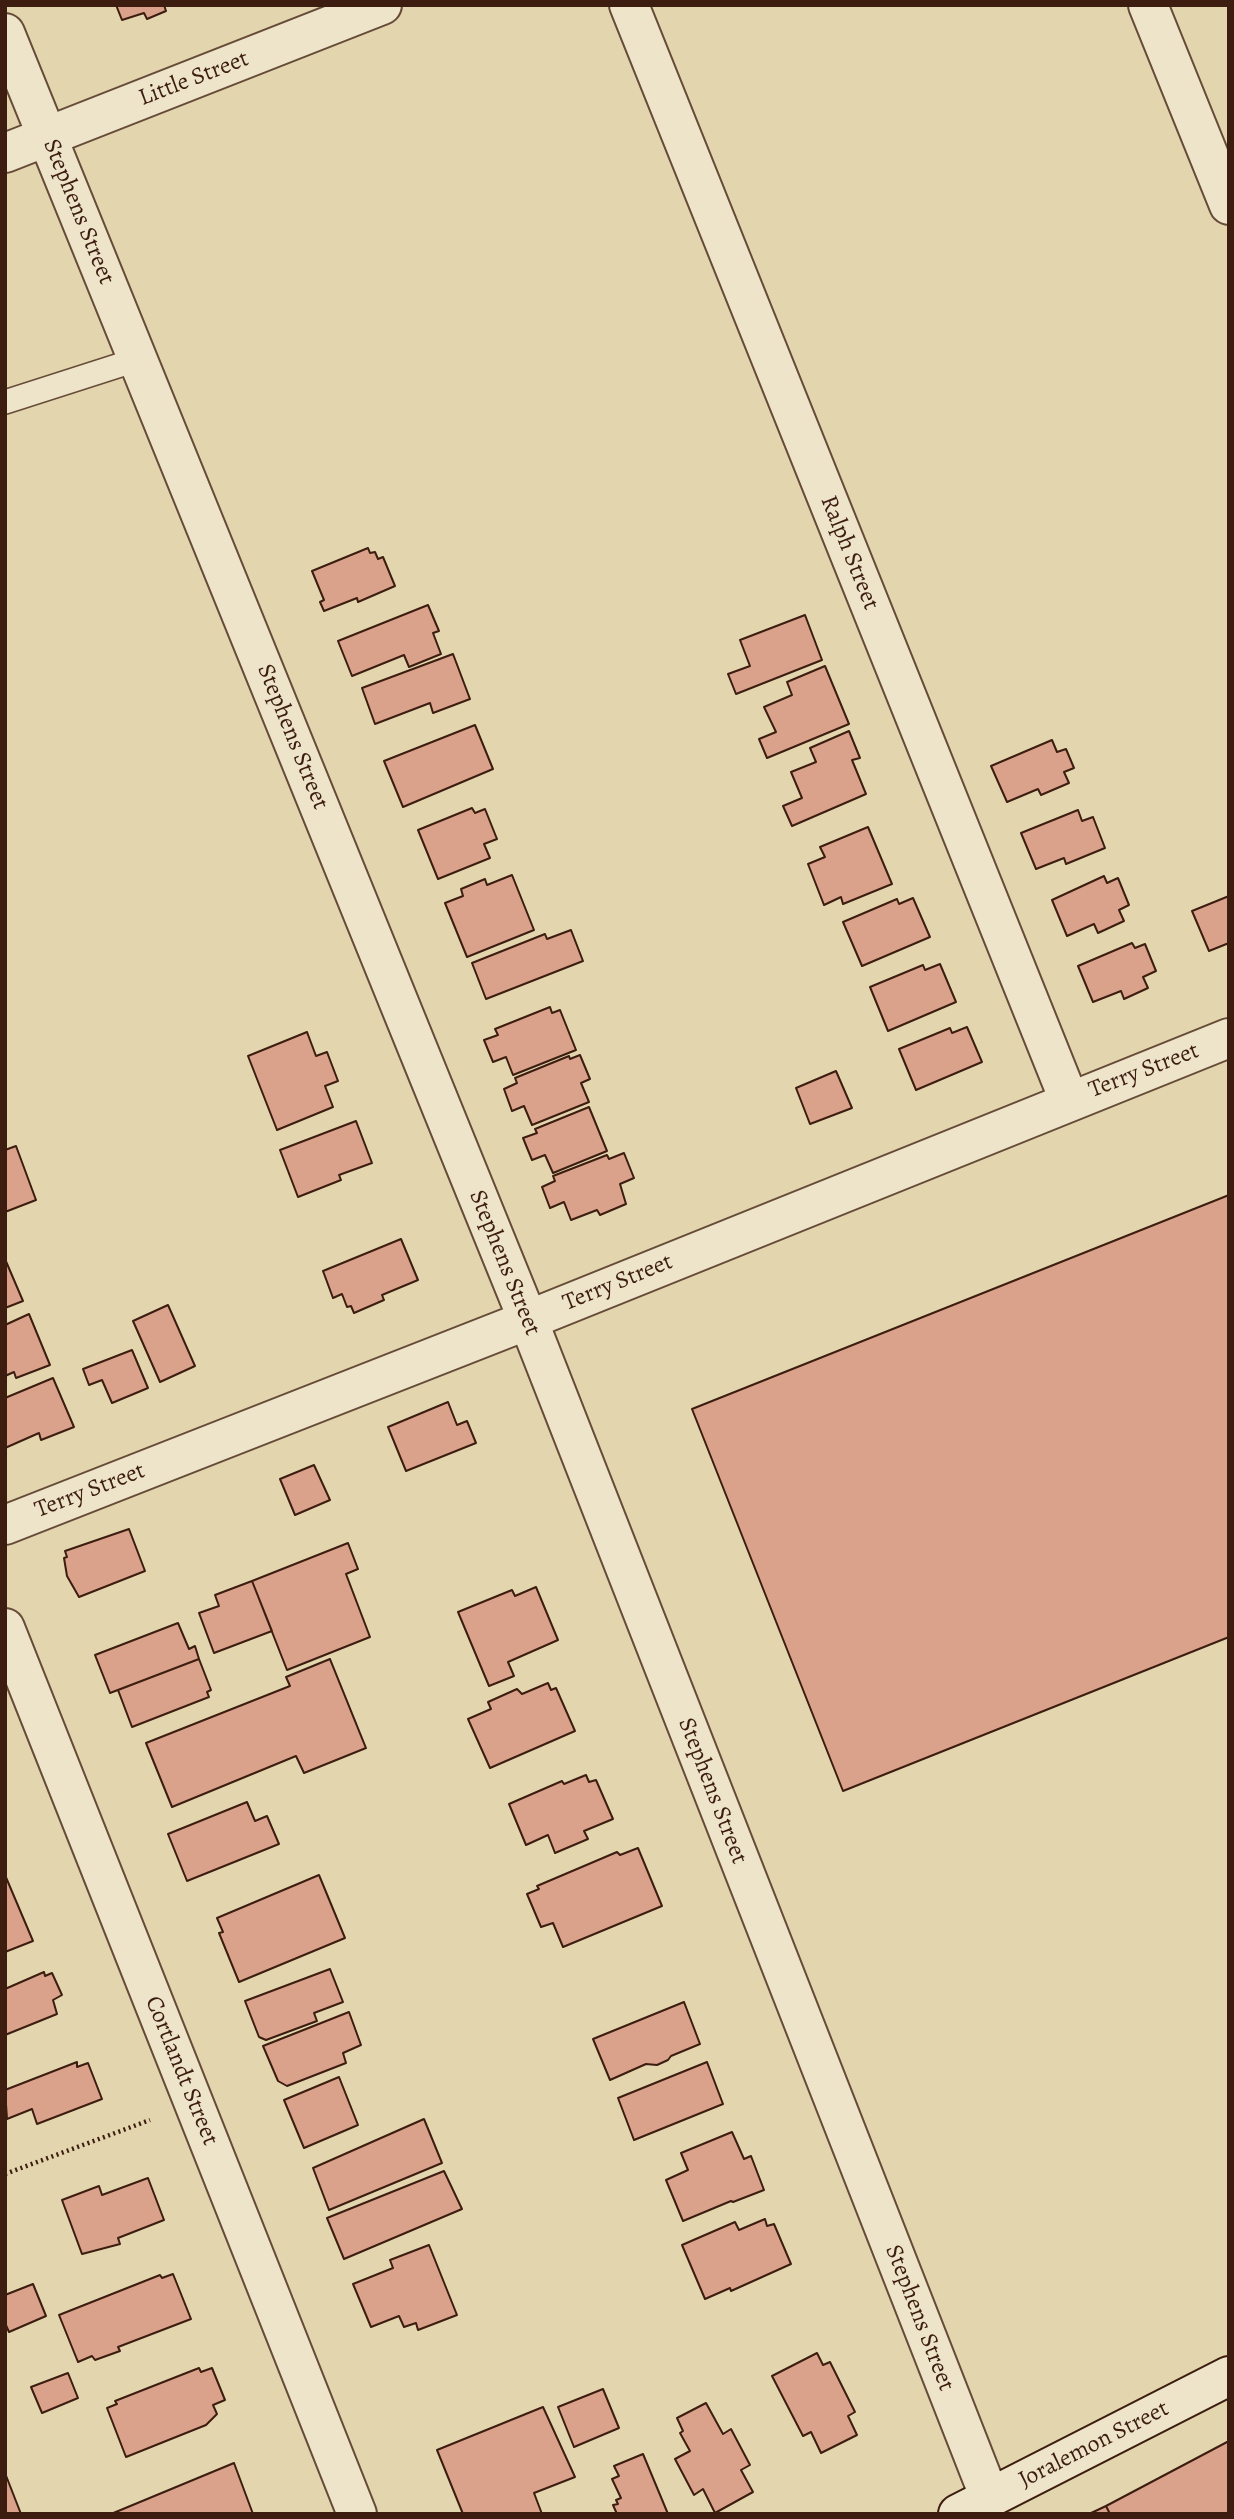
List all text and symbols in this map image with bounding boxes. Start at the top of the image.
street label: Little Street [135,45,253,113]
street label: Stephens Street [36,135,120,289]
street label: Ralph Street [813,492,885,614]
street label: Stephens Street [250,660,334,814]
street label: Terry Street [1085,1037,1203,1105]
street label: Stephens Street [462,1186,546,1340]
street label: Terry Street [559,1248,677,1318]
street label: Terry Street [31,1457,149,1525]
street label: Stephens Street [671,1714,753,1868]
street label: Cortlandt Street [138,1992,224,2150]
street label: Stephens Street [878,2241,960,2395]
street label: Joralemon Street [1014,2395,1174,2495]

